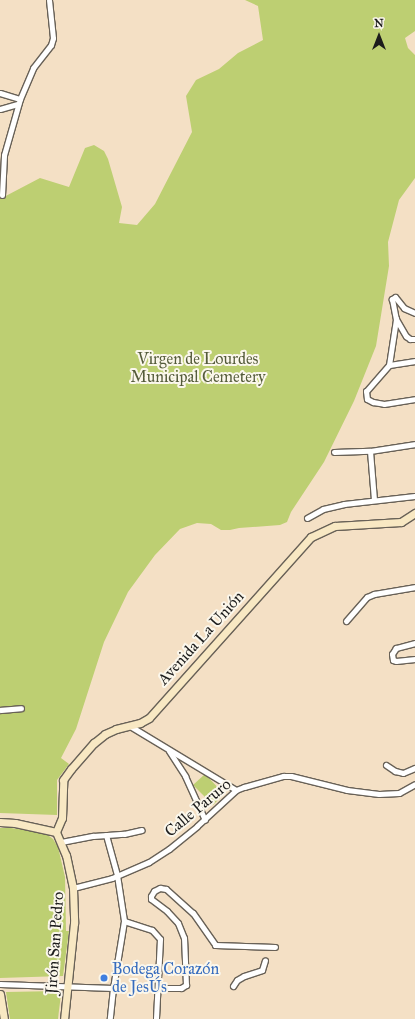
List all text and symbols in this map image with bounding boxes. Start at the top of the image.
north arrow [359,16,399,56]
text: N [374,17,384,30]
park label: Virgen de Lourdes Municipal Cemetery [131,349,265,387]
street label: Avenida La Unión [154,587,248,689]
street label: Calle Paruro [161,775,235,841]
street label: Jirón San Pedro [42,891,68,995]
place label: Bodega Corazón de JesÚs [112,959,219,997]
marker: Bodega Corazón de JesÚs [99,973,109,983]

